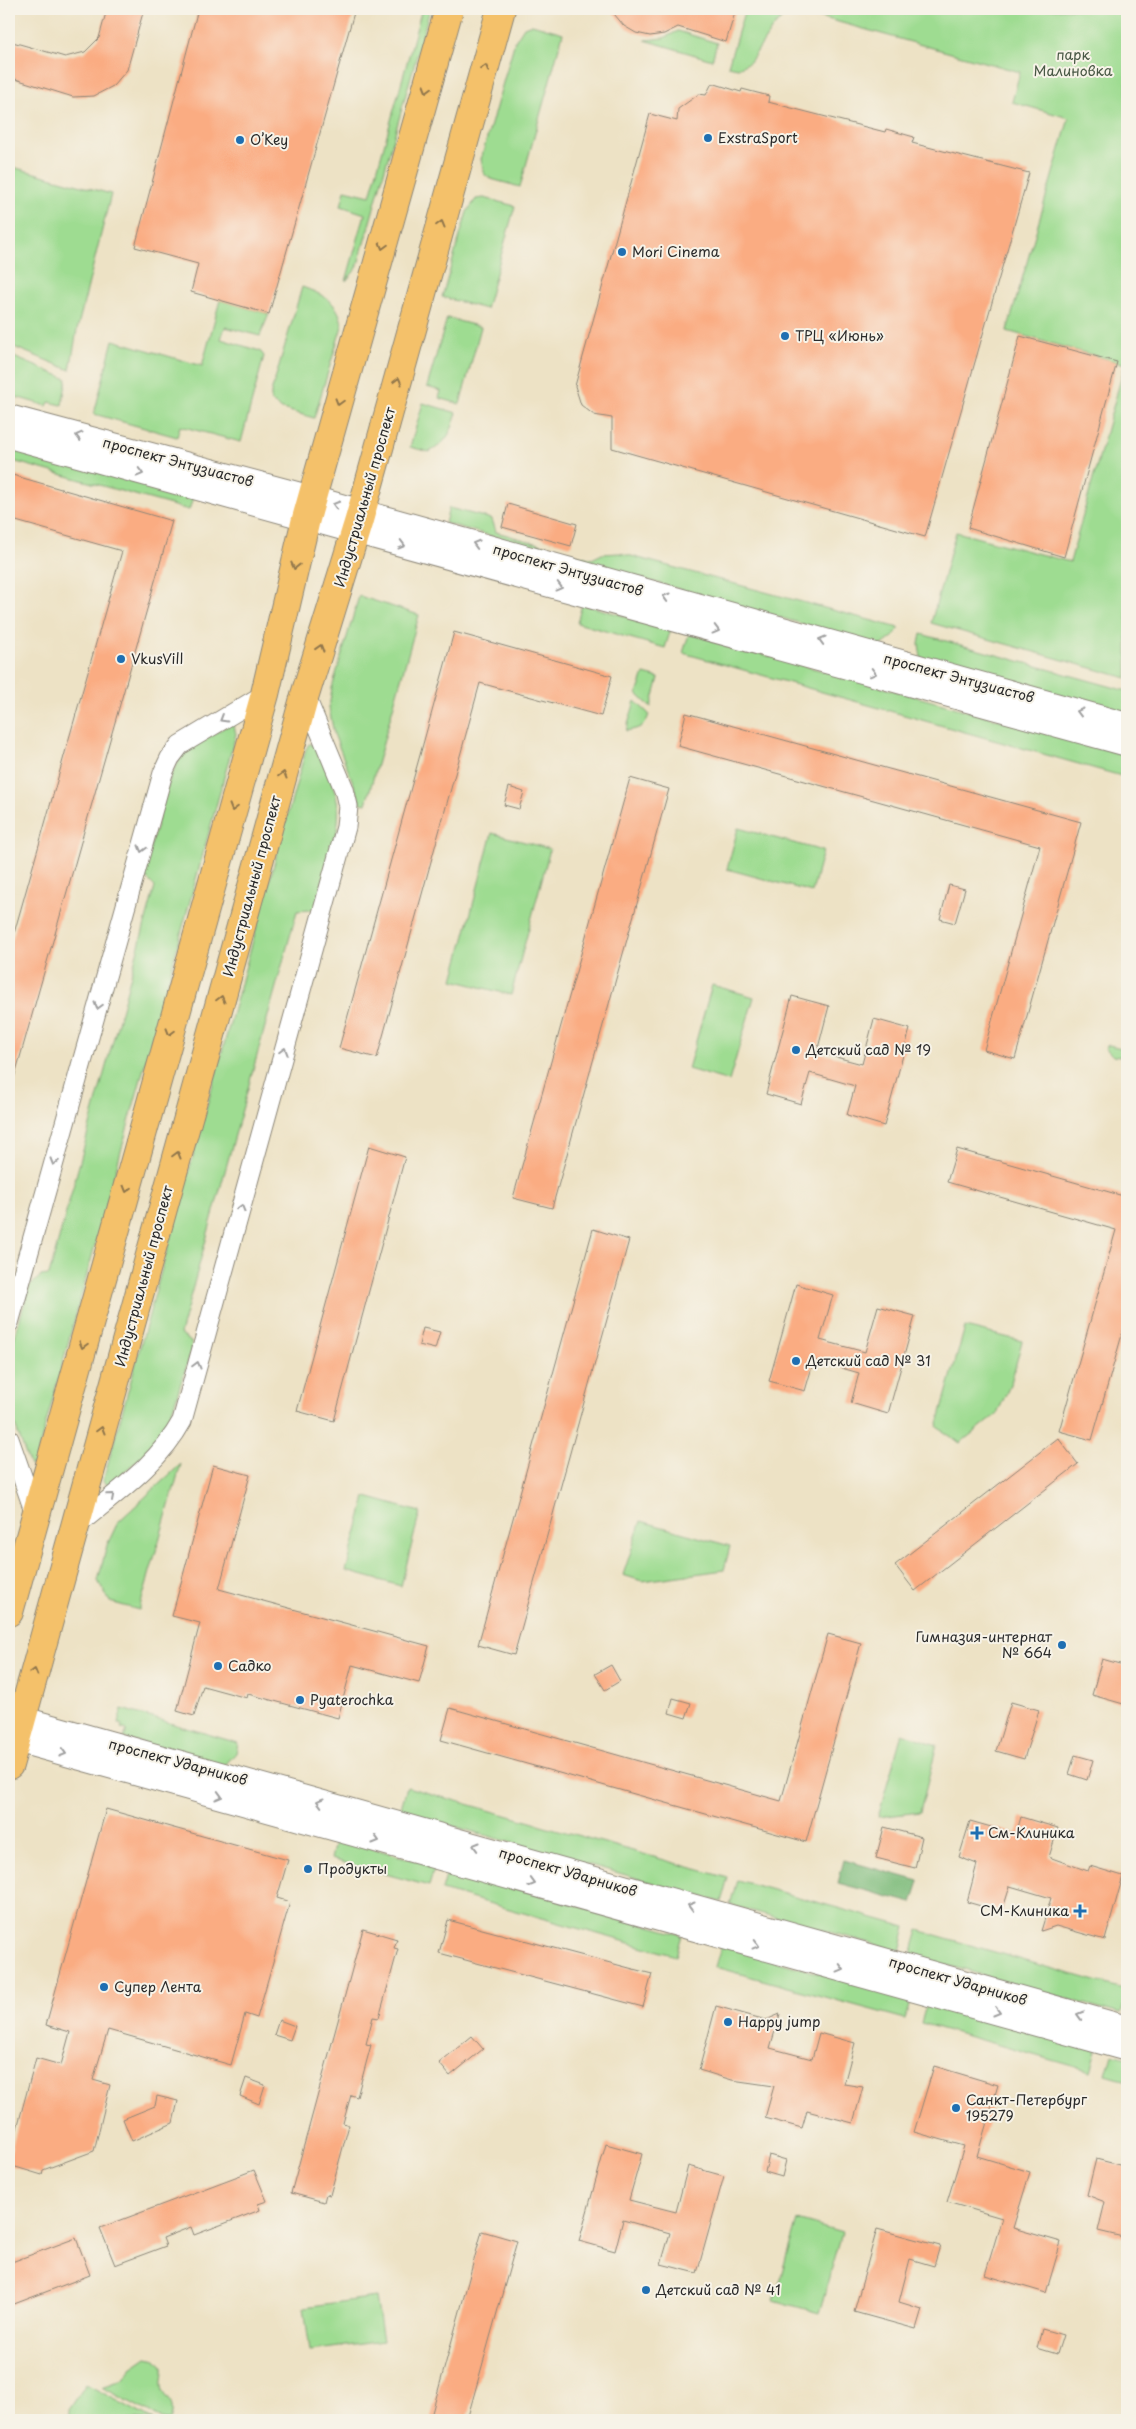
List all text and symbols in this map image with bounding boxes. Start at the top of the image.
park label: парк Малиновка [1034,44,1113,81]
one-way arrow [479,64,489,72]
one-way arrow [422,85,432,93]
place label: ExstraSport [718,127,798,148]
place label: O’Key [250,129,288,150]
marker: ExstraSport [702,132,714,144]
marker: O’Key [234,134,246,146]
one-way arrow [436,221,446,229]
one-way arrow [378,241,388,249]
place label: Mori Cinema [632,241,720,262]
marker: Mori Cinema [616,246,628,258]
place label: ТРЦ «Июнь» [795,325,884,346]
marker: ТРЦ «Июнь» [779,330,791,342]
one-way arrow [392,376,403,385]
one-way arrow [334,398,344,406]
street label: Индустриальный проспект [329,404,400,589]
one-way arrow [74,431,83,442]
street label: проспект Энтузиастов [100,431,256,492]
one-way arrow [136,467,144,477]
one-way arrow [332,500,341,511]
street label: проспект Энтузиастов [491,538,646,601]
one-way arrow [398,539,406,549]
one-way arrow [471,539,480,550]
one-way arrow [290,562,301,571]
one-way arrow [555,581,564,592]
one-way arrow [662,592,670,602]
one-way arrow [711,624,719,634]
one-way arrow [819,636,827,646]
one-way arrow [314,645,324,653]
street label: проспект Энтузиастов [881,647,1037,708]
place label: VkusVill [131,648,183,669]
marker: VkusVill [115,653,127,665]
one-way arrow [868,667,876,677]
one-way arrow [1077,707,1085,717]
one-way arrow [220,713,229,723]
one-way arrow [277,770,288,779]
street label: Индустриальный проспект [217,793,286,979]
one-way arrow [228,804,239,813]
one-way arrow [137,845,147,853]
one-way arrow [215,995,225,1003]
one-way arrow [93,1001,104,1010]
one-way arrow [166,1028,176,1036]
place label: Детский сад № 19 [805,1039,931,1060]
marker: Детский сад № 19 [790,1044,802,1056]
one-way arrow [278,1047,289,1056]
one-way arrow [172,1152,182,1160]
one-way arrow [49,1158,60,1167]
street label: Индустриальный проспект [109,1183,178,1369]
one-way arrow [122,1184,132,1192]
one-way arrow [235,1204,245,1212]
one-way arrow [79,1341,89,1349]
place label: Детский сад № 31 [805,1350,931,1371]
marker: Детский сад № 31 [790,1355,802,1367]
one-way arrow [192,1361,202,1369]
one-way arrow [96,1427,106,1435]
one-way arrow [106,1493,115,1502]
place label: Гимназия-интернат № 664 [916,1626,1053,1663]
marker: Гимназия-интернат № 664 [1056,1639,1068,1651]
place label: Садко [228,1655,272,1676]
marker: Садко [212,1660,224,1672]
one-way arrow [29,1668,39,1677]
place label: Pyaterochka [310,1689,394,1710]
marker: Pyaterochka [294,1694,306,1706]
street label: проспект Ударников [106,1733,250,1790]
one-way arrow [58,1747,67,1758]
one-way arrow [215,1791,223,1801]
one-way arrow [316,1797,324,1807]
place label: См-Клиника [988,1822,1075,1843]
marker: См-Клиника [970,1826,984,1840]
one-way arrow [371,1834,379,1844]
one-way arrow [473,1841,481,1851]
street label: проспект Ударников [497,1842,640,1901]
place label: Продукты [318,1858,387,1879]
marker: Продукты [302,1863,314,1875]
one-way arrow [528,1878,536,1888]
place label: СМ-Клиника [980,1900,1069,1921]
one-way arrow [687,1902,695,1912]
marker: СМ-Клиника [1073,1904,1087,1918]
one-way arrow [752,1940,760,1950]
street label: проспект Ударников [887,1951,1030,2010]
one-way arrow [836,1963,844,1973]
place label: Супер Лента [114,1976,202,1997]
marker: Супер Лента [98,1981,110,1993]
one-way arrow [993,2007,1001,2017]
one-way arrow [1077,2010,1085,2020]
place label: Happy jump [738,2011,820,2032]
marker: Happy jump [722,2016,734,2028]
place label: Санкт-Петербург 195279 [966,2089,1088,2126]
marker: Санкт-Петербург 195279 [950,2102,962,2114]
place label: Детский сад № 41 [655,2279,781,2300]
marker: Детский сад № 41 [640,2284,652,2296]

